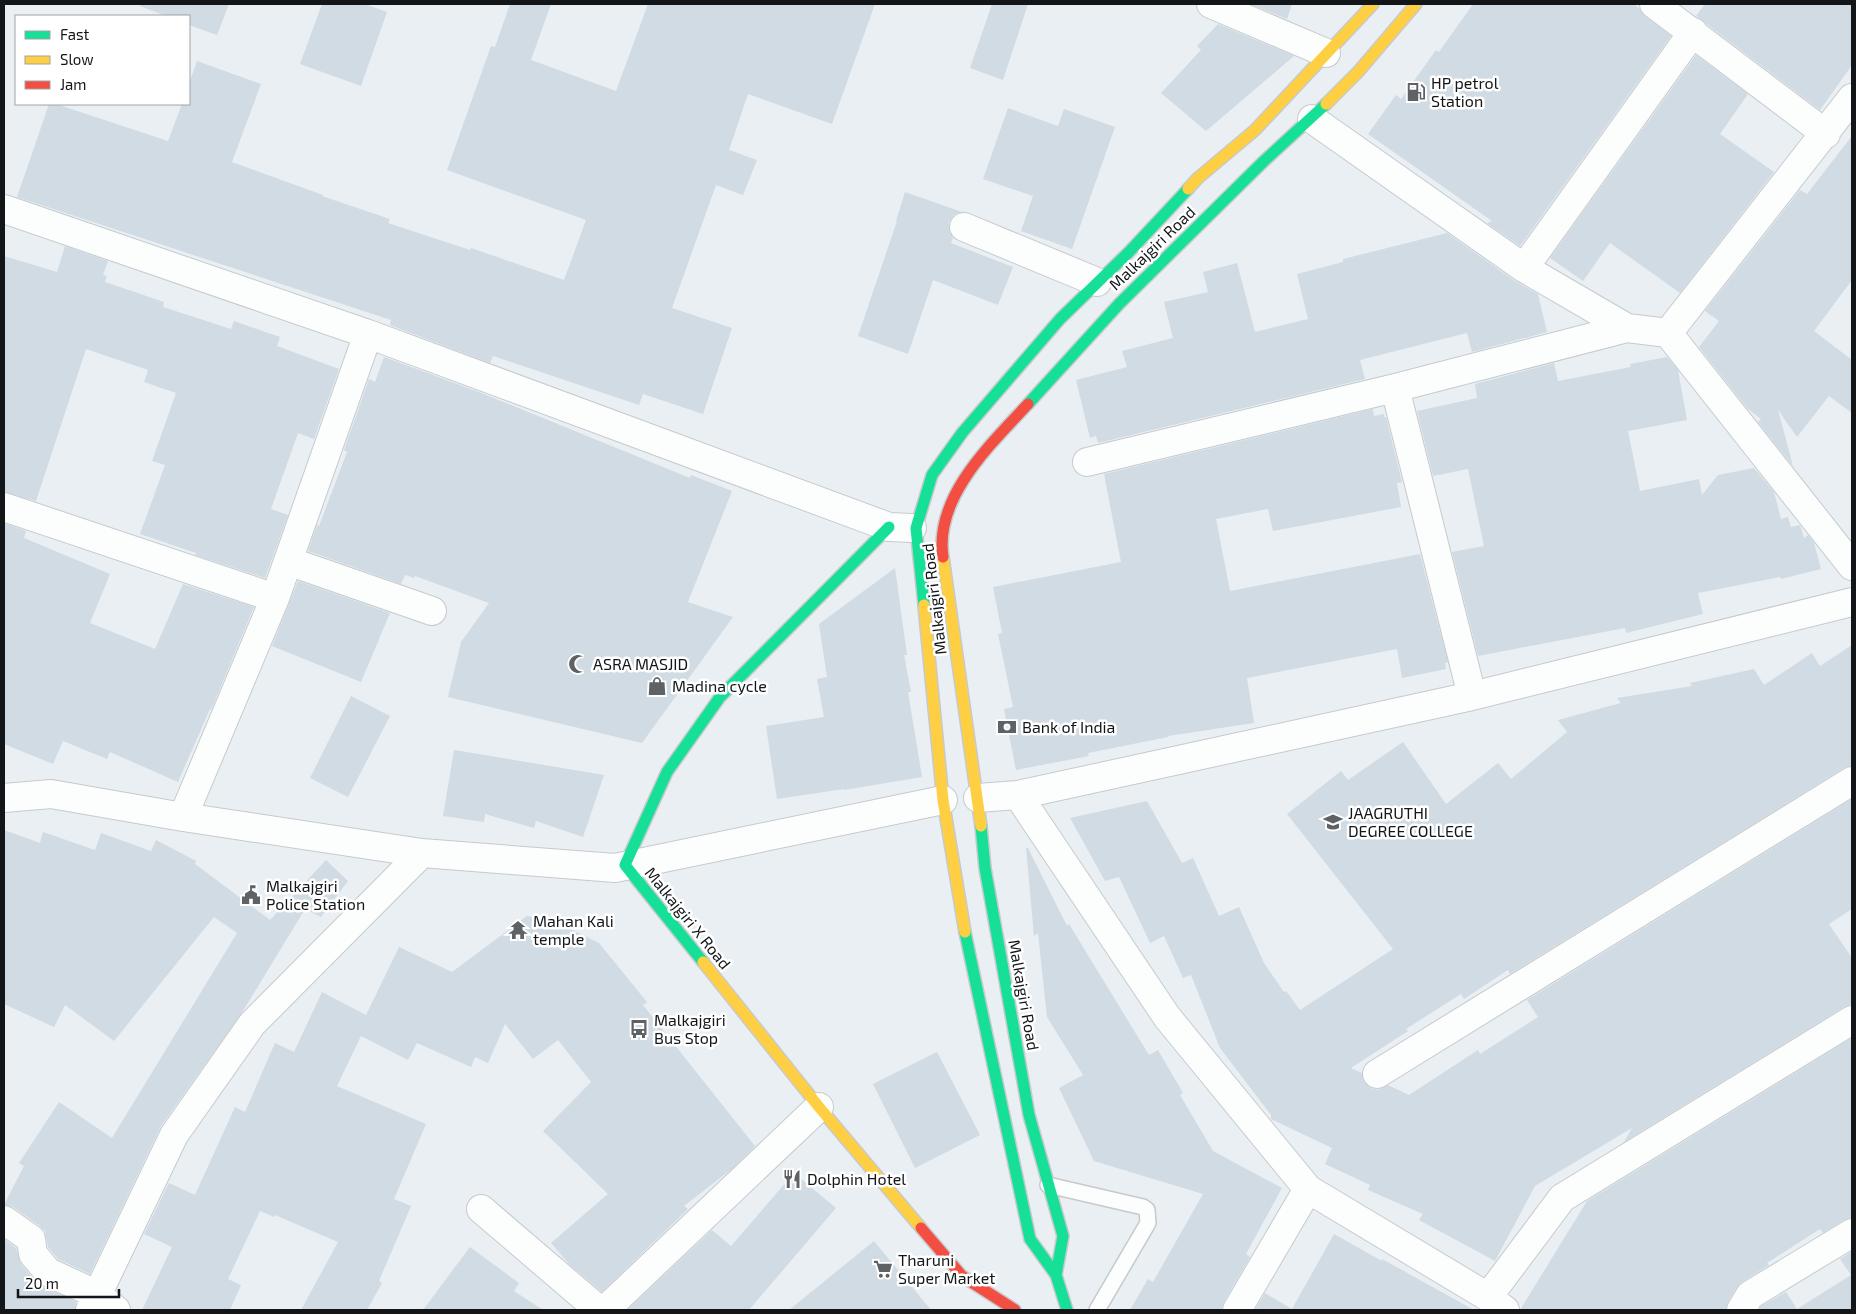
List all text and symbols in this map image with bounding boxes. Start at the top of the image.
legend [15,15,190,105]
text: Fast [60,25,90,43]
text: Slow [60,50,94,68]
place label: HP petrol Station [1431,73,1499,110]
text: Jam [60,75,86,93]
fuel station icon: HP petrol Station [1405,81,1427,103]
street label: Malkajgiri Road [1105,202,1199,294]
street label: Malkajgiri Road [917,542,951,656]
mosque icon: ASRA MASJID [567,653,589,675]
place label: ASRA MASJID [593,654,688,673]
shop icon: Madina cycle [646,675,668,697]
place label: Madina cycle [672,676,767,695]
bank icon: Bank of India [996,716,1018,738]
place label: Bank of India [1022,717,1115,736]
place label: JAAGRUTHI DEGREE COLLEGE [1348,803,1473,840]
school or university icon: JAAGRUTHI DEGREE COLLEGE [1322,811,1344,833]
street label: Malkajgiri X Road [641,863,735,973]
place label: Malkajgiri Police Station [266,876,365,913]
public building icon: Malkajgiri Police Station [240,884,262,906]
place label: Mahan Kali temple [533,911,614,948]
temple icon: Mahan Kali temple [507,919,529,941]
street label: Malkajgiri Road [1004,938,1044,1052]
place label: Malkajgiri Bus Stop [654,1010,726,1047]
bus stop icon: Malkajgiri Bus Stop [628,1018,650,1040]
restaurant icon: Dolphin Hotel [781,1168,803,1190]
place label: Dolphin Hotel [807,1169,906,1188]
place label: Tharuni Super Market [898,1250,995,1287]
supermarket icon: Tharuni Super Market [872,1258,894,1280]
scale bar [18,1266,119,1298]
text: 20 m [25,1274,59,1292]

